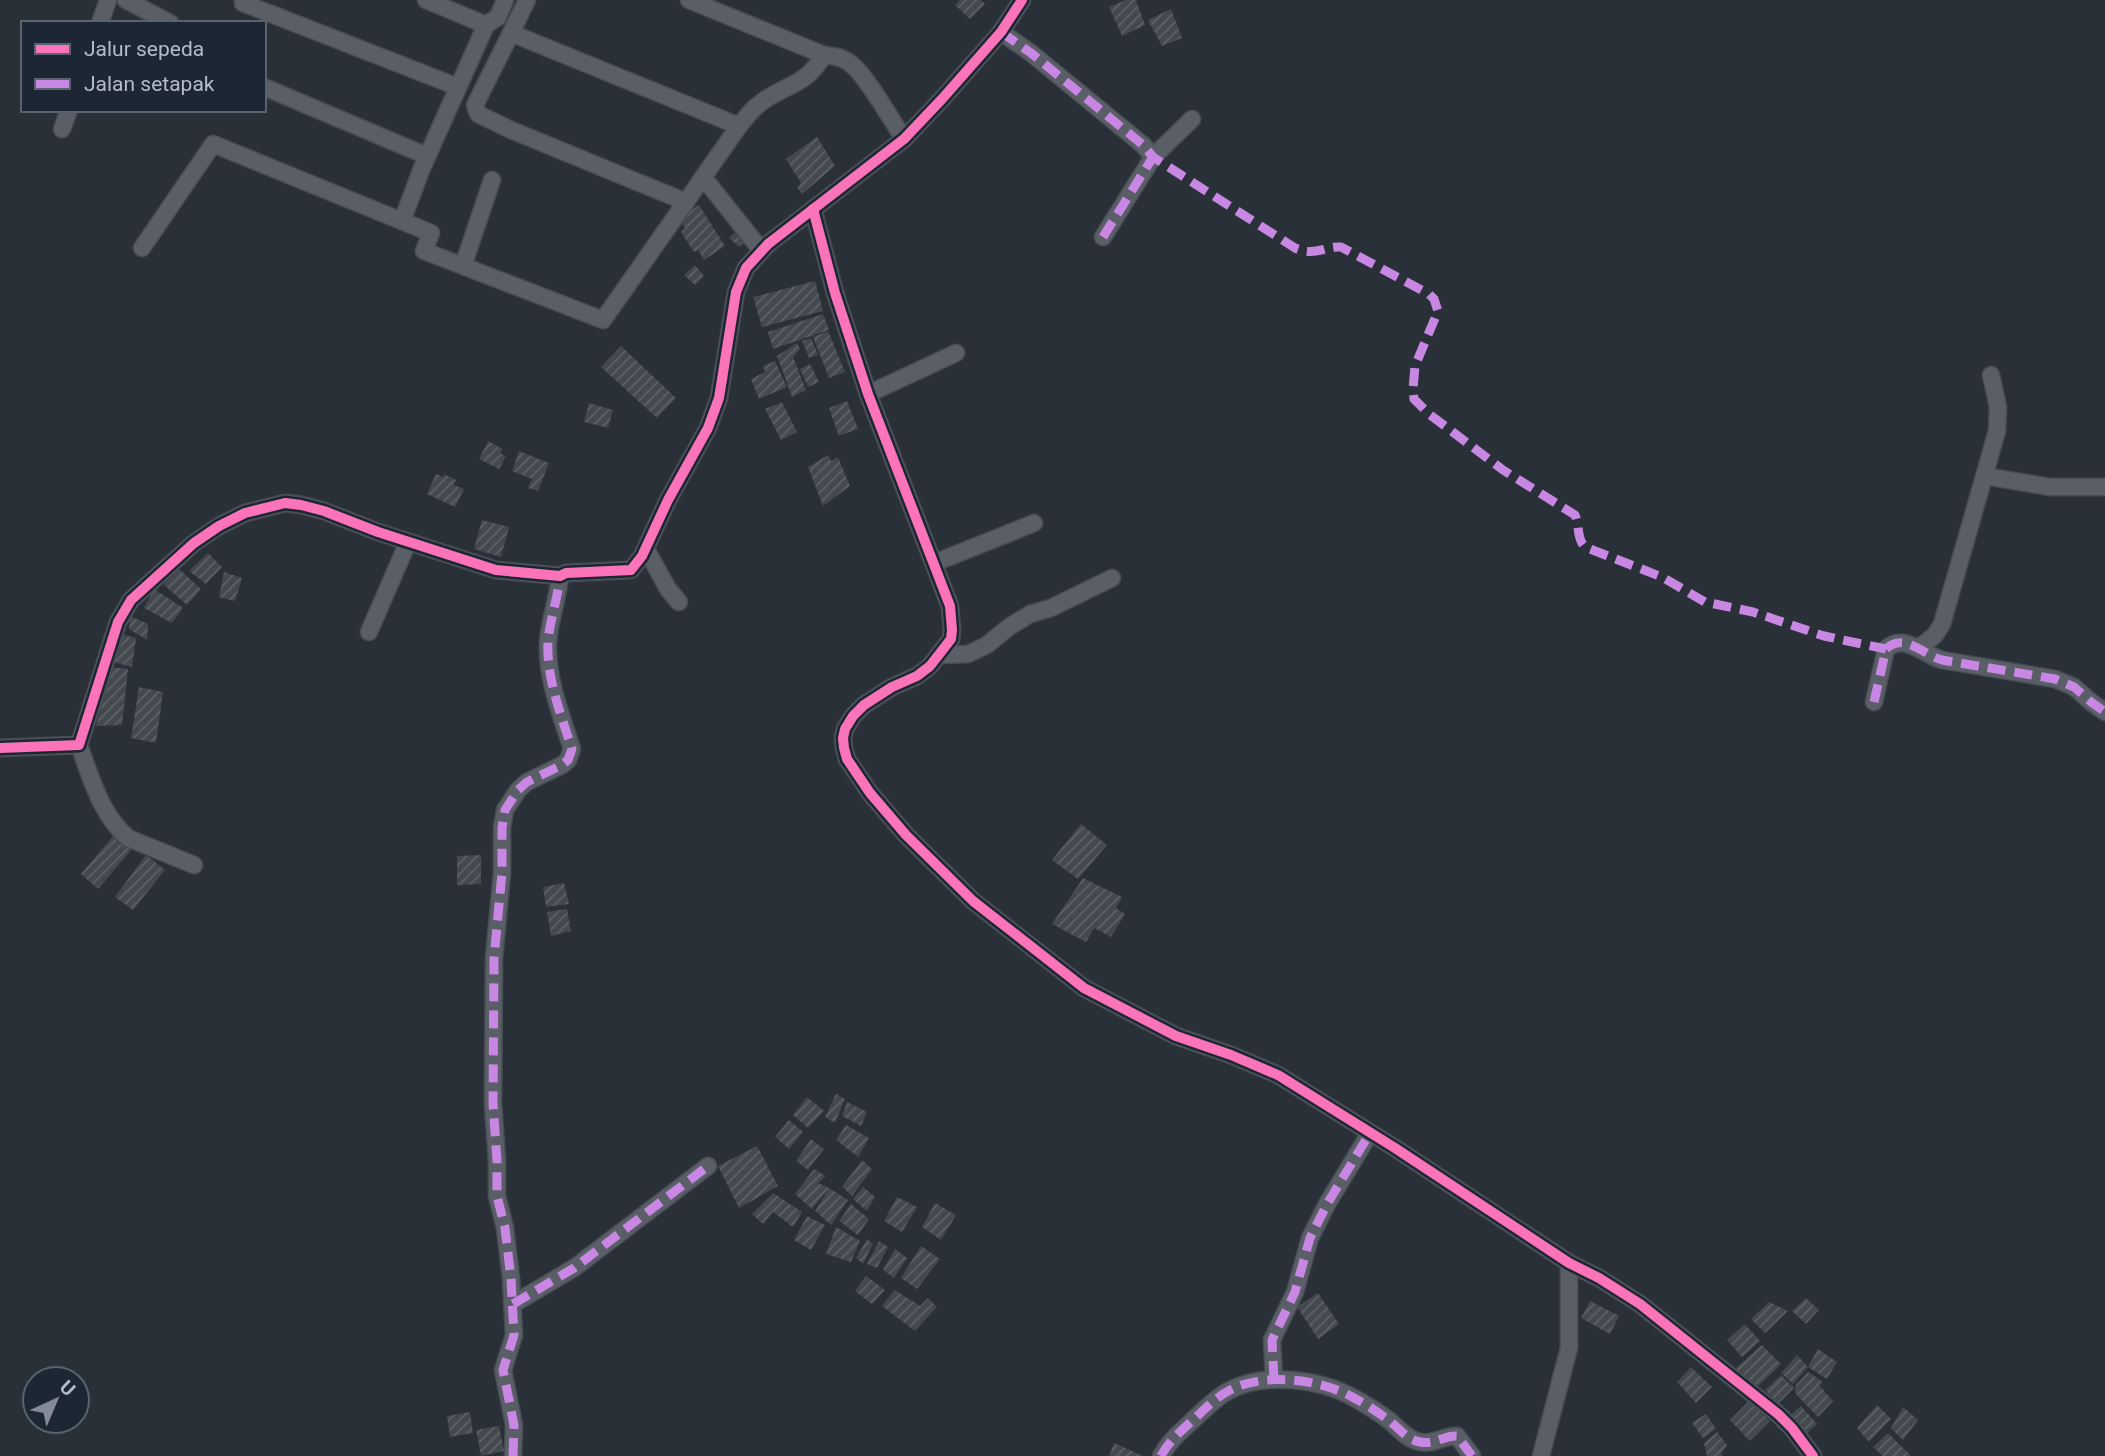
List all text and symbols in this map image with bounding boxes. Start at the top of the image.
legend [21,21,266,112]
text: Jalur sepeda [84,37,204,61]
text: Jalan setapak [84,72,215,96]
north arrow [21,1365,91,1435]
text: U [55,1376,80,1401]

